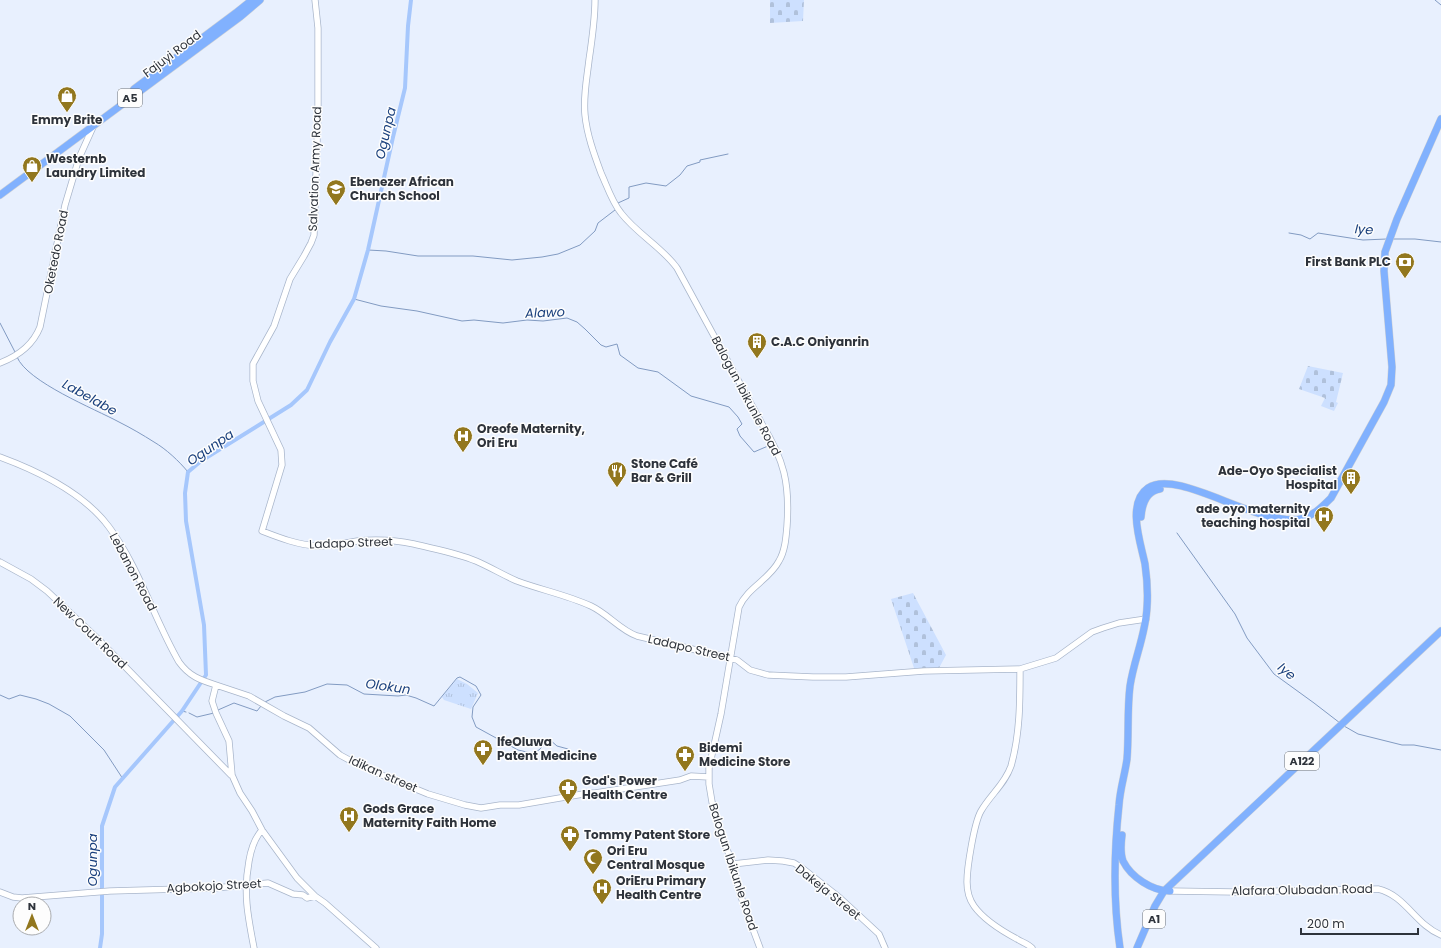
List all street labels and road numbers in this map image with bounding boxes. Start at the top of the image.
street label: Fajuyi Road [139,26,204,81]
road number: A5 [118,89,142,107]
street label: Salvation Army Road [304,106,325,232]
street label: Oketedo Road [39,209,72,295]
street label: Balogun Ibikunle Road [708,333,785,459]
street label: Lebanon Road [106,530,161,614]
street label: Ladapo Street [309,533,393,552]
street label: New Court Road [50,593,131,672]
street label: Ladapo Street [646,630,732,665]
street label: Idikan street [346,751,420,796]
road number: A122 [1285,752,1319,770]
street label: Balogun Ibikunle Road [705,801,762,933]
street label: Dakeja Street [792,860,865,923]
street label: Agbokojo Street [166,875,262,896]
street label: Alafara Olubadan Road [1231,880,1373,899]
road number: A1 [1143,910,1165,928]

